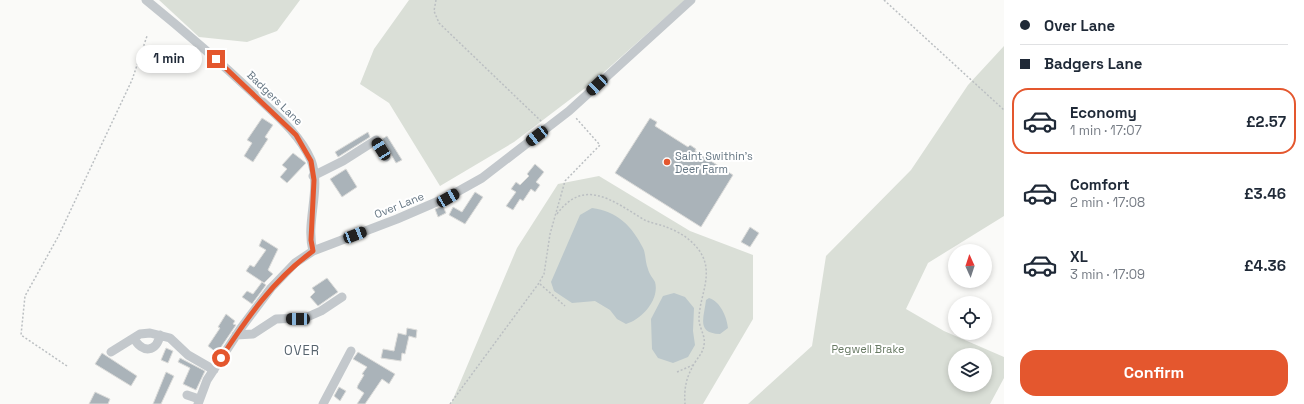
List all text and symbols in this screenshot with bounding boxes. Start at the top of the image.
text: Over Lane [1044,16,1115,35]
callout: 1 min [136,45,202,73]
text: 1 min [153,50,185,67]
route end [207,50,225,68]
text: Badgers Lane [1044,54,1142,73]
street label: Badgers Lane [244,68,306,128]
car [584,72,610,98]
icon: car [1022,103,1058,139]
text: Economy [1070,103,1137,122]
text: £2.57 [1246,112,1286,131]
text: 1 min · 17:07 [1070,122,1142,139]
car [524,124,550,148]
car [370,136,392,162]
place label: Saint Swithin's Deer Farm [675,149,753,176]
marker: Saint Swithin's Deer Farm [662,157,672,167]
icon: car [1022,175,1058,211]
text: Comfort [1070,175,1130,194]
text: £3.46 [1244,184,1286,203]
car [435,187,461,209]
street label: Over Lane [372,189,426,221]
text: 2 min · 17:08 [1070,194,1145,211]
car [342,225,368,245]
north arrow [948,244,992,288]
map controls [948,244,992,392]
icon: car [1022,247,1058,283]
text: XL [1070,247,1088,266]
text: £4.36 [1244,256,1286,275]
text: 3 min · 17:09 [1070,266,1145,283]
button: locate [948,296,992,340]
car [286,313,310,325]
district label: OVER [284,342,320,359]
park label: Pegwell Brake [831,342,905,356]
button: layers [948,348,992,392]
route start [212,349,230,367]
button: Confirm [1020,350,1288,396]

